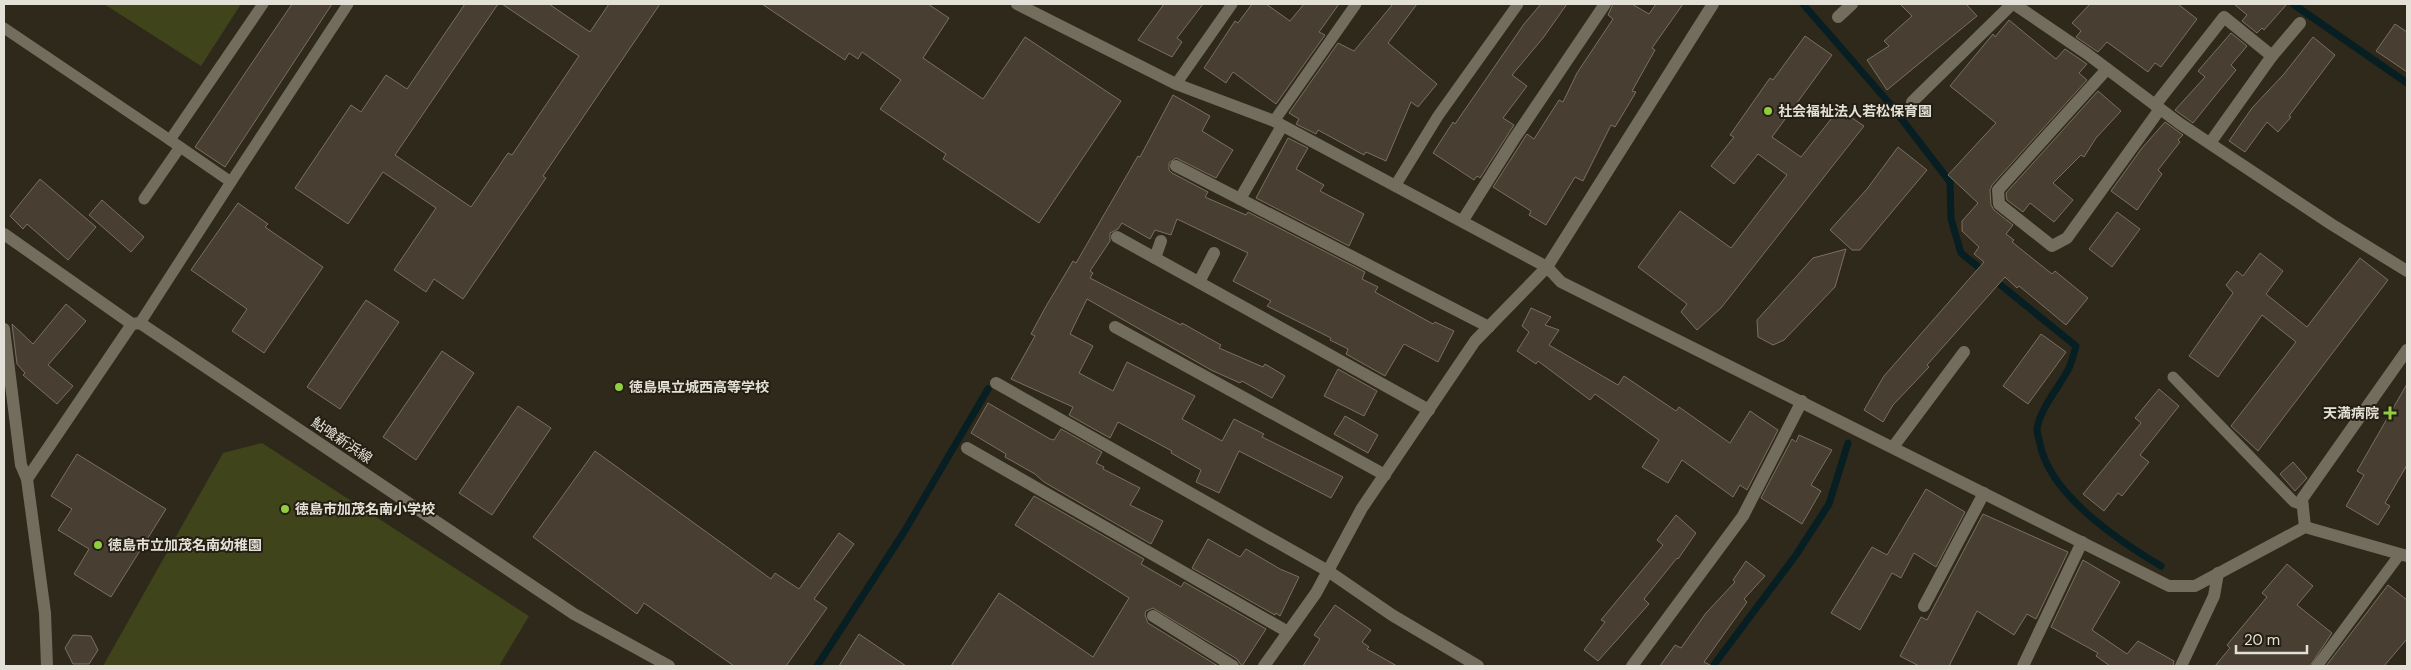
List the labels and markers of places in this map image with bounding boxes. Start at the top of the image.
place label: 社会福祉法人若松保育園 [1778,102,1932,120]
marker: 社会福祉法人若松保育園 [1762,105,1774,117]
place label: 徳島県立城西高等学校 [629,378,769,396]
marker: 徳島県立城西高等学校 [613,381,625,393]
place label: 天満病院 [2323,404,2379,422]
marker: 天満病院 [2383,406,2397,420]
place label: 徳島市加茂名南小学校 [295,500,435,518]
marker: 徳島市加茂名南小学校 [279,503,291,515]
place label: 徳島市立加茂名南幼稚園 [108,536,262,554]
marker: 徳島市立加茂名南幼稚園 [92,539,104,551]

